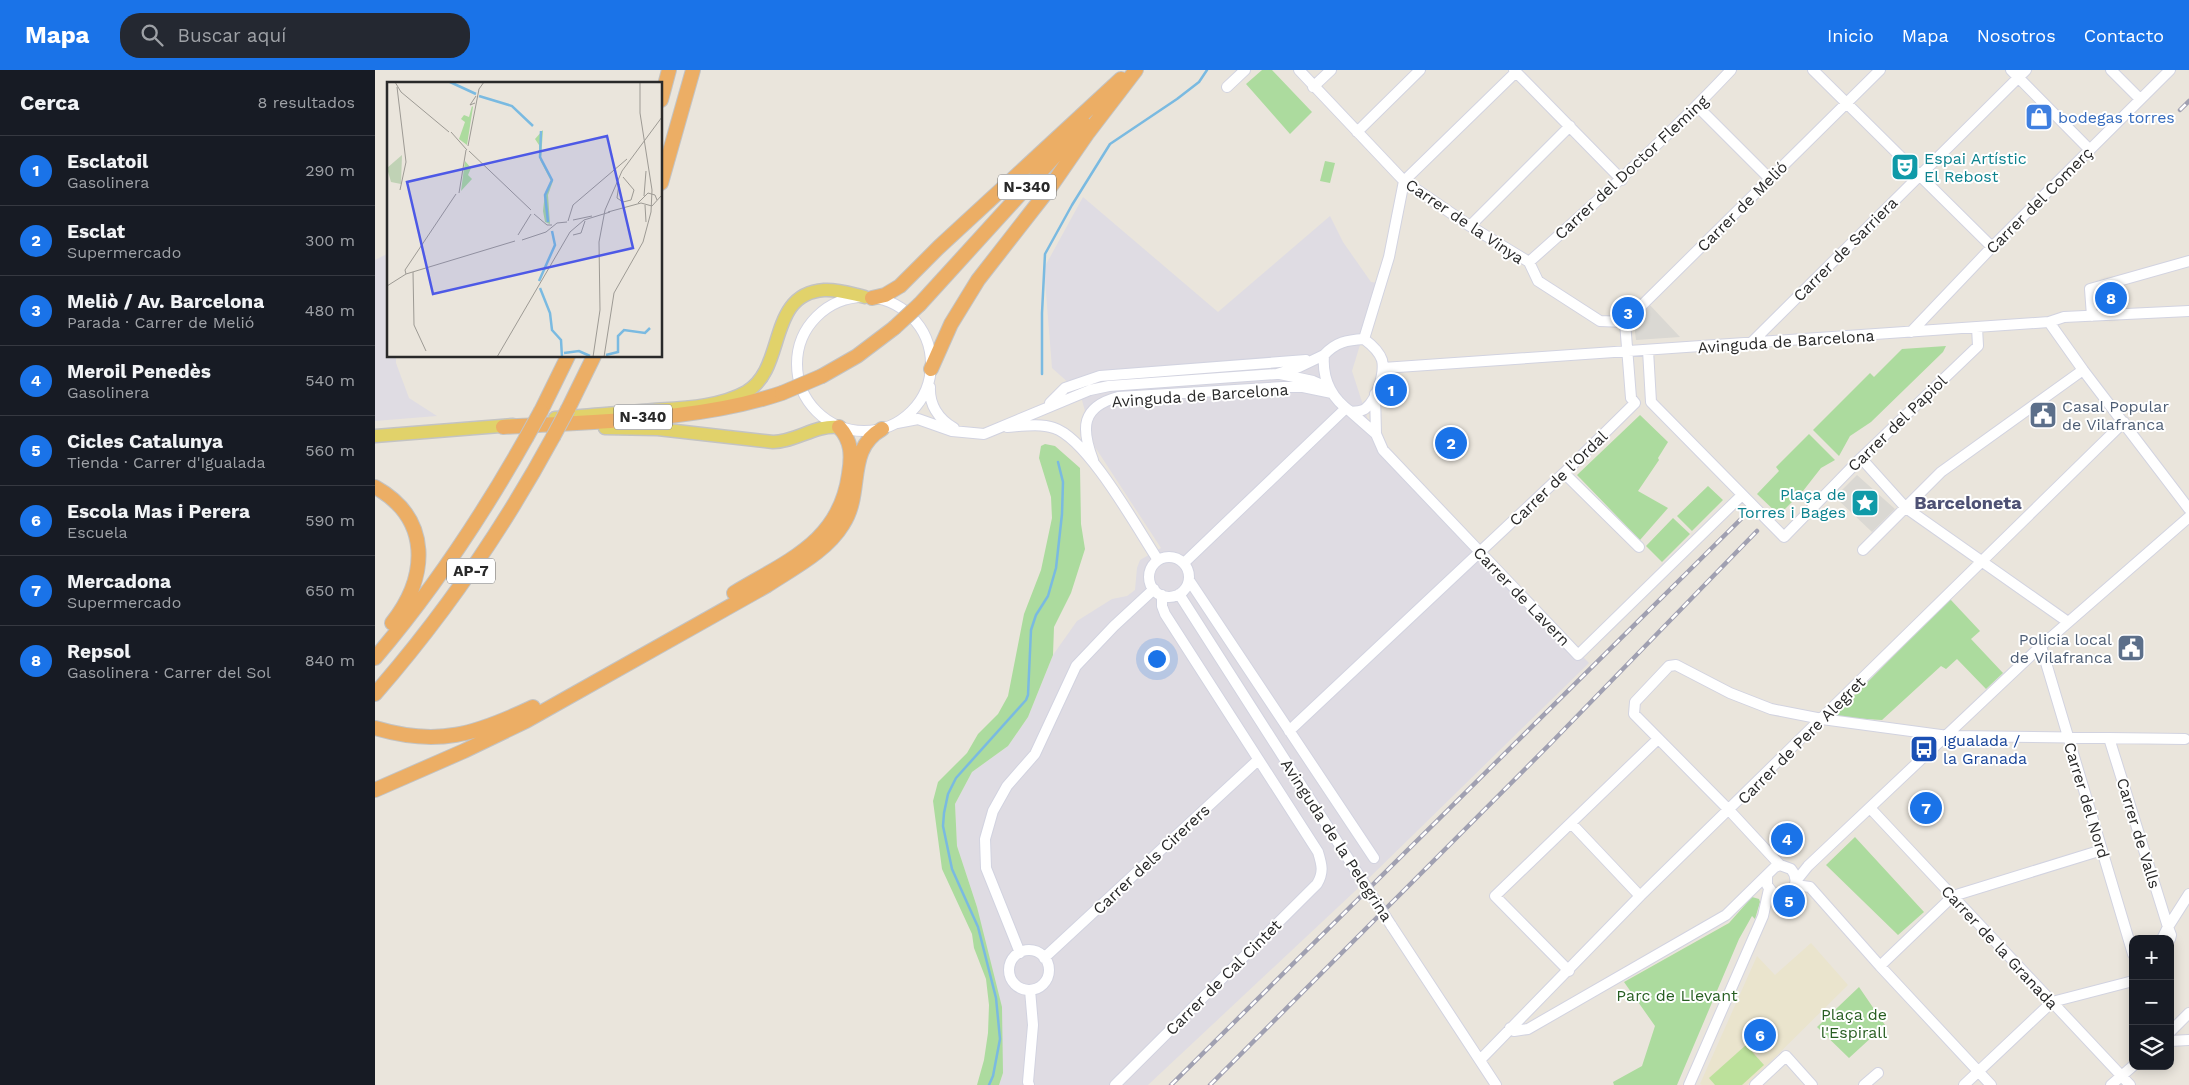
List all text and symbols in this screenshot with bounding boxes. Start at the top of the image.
search box [120,13,470,58]
text: Mapa [25,21,90,49]
icon: search [138,21,166,49]
text: Buscar aquí [178,24,286,47]
text: Inicio [1827,25,1874,46]
text: Mapa [1902,25,1949,46]
text: Nosotros [1977,25,2056,46]
text: Contacto [2084,25,2164,46]
inset map [387,82,663,358]
text: Cerca [20,90,79,115]
street label: Carrer del Doctor Fleming [1551,91,1712,243]
text: 8 resultados [257,93,355,112]
shop icon: bodegas torres [2024,102,2054,132]
place label: bodegas torres [2058,108,2175,127]
street label: Carrer del Comerç [1982,143,2097,258]
place label: Espai Artístic El Rebost [1924,149,2027,186]
text: Esclatoil [67,150,148,173]
theatre icon: Espai Artístic El Rebost [1890,152,1920,182]
street label: Carrer de Melió [1693,157,1791,255]
text: 1 [33,161,39,180]
text: 290 m [305,161,355,180]
text: Gasolinera [67,173,149,192]
road number: N-340 [998,174,1056,200]
street label: Carrer de la Vinya [1402,175,1527,268]
street label: Carrer de Sarriera [1789,193,1901,305]
text: Esclat [67,220,125,243]
text: 2 [31,231,41,250]
text: 300 m [305,231,355,250]
text: Supermercado [67,243,181,262]
pin: 8 [2095,279,2127,317]
text: Meliò / Av. Barcelona [67,290,264,313]
pin: 3 [1612,294,1644,332]
text: 3 [31,301,41,320]
text: 480 m [305,301,355,320]
text: Parada · Carrer de Melió [67,313,254,332]
street label: Avinguda de Barcelona [1697,326,1875,357]
text: Meroil Penedès [67,360,211,383]
text: 4 [31,371,41,390]
text: 540 m [305,371,355,390]
pin: 1 [1375,371,1407,409]
street label: Carrer del Papiol [1844,371,1951,475]
street label: Avinguda de Barcelona [1111,380,1289,411]
text: Gasolinera [67,383,149,402]
place label: Casal Popular de Vilafranca [2062,397,2169,434]
public building icon: Casal Popular de Vilafranca [2028,400,2058,430]
road number: N-340 [614,404,672,430]
pin: 2 [1435,424,1467,462]
street label: Carrer de l'Ordal [1505,427,1611,530]
text: Cicles Catalunya [67,430,223,453]
text: 5 [31,441,41,460]
text: 560 m [305,441,355,460]
text: Tienda · Carrer d'Igualada [67,453,266,472]
place label: Plaça de Torres i Bages [1737,485,1846,522]
place icon: Plaça de Torres i Bages [1850,488,1880,518]
district label: Barceloneta [1914,492,2022,513]
text: Escola Mas i Perera [67,500,250,523]
text: 6 [31,511,41,530]
text: 590 m [305,511,355,530]
text: Escuela [67,523,128,542]
street label: Carrer de Lavern [1469,543,1574,650]
road number: AP-7 [447,558,495,584]
text: Mercadona [67,570,171,593]
text: 7 [31,581,41,600]
text: 650 m [305,581,355,600]
text: Supermercado [67,593,181,612]
place label: Policia local de Vilafranca [2010,630,2112,667]
public building icon: Policia local de Vilafranca [2116,633,2146,663]
text: Repsol [67,640,131,663]
your location [1144,646,1170,672]
text: 8 [31,651,41,670]
text: 840 m [305,651,355,670]
text: Gasolinera · Carrer del Sol [67,663,271,682]
street label: Carrer de Pere Alegret [1734,672,1869,808]
place label: Igualada / la Granada [1943,731,2027,768]
bus stop icon: Igualada / la Granada [1909,734,1939,764]
street label: Carrer del Nord [2060,740,2113,860]
street label: Avinguda de la Pelegrina [1277,755,1396,925]
street label: Carrer de Valls [2113,776,2164,891]
pin: 7 [1910,789,1942,827]
street label: Carrer dels Cirerers [1089,800,1214,918]
pin: 4 [1771,820,1803,858]
street label: Carrer de la Granada [1937,881,2062,1013]
pin: 5 [1773,882,1805,920]
street label: Carrer de Cal Cintet [1162,915,1285,1039]
map controls [2129,935,2174,1070]
button: + [2129,935,2174,980]
button: − [2129,980,2174,1025]
park label: Parc de Llevant [1616,986,1738,1005]
park label: Plaça de l'Espirall [1821,1005,1887,1042]
pin: 6 [1744,1016,1776,1054]
button: layers [2129,1025,2174,1070]

